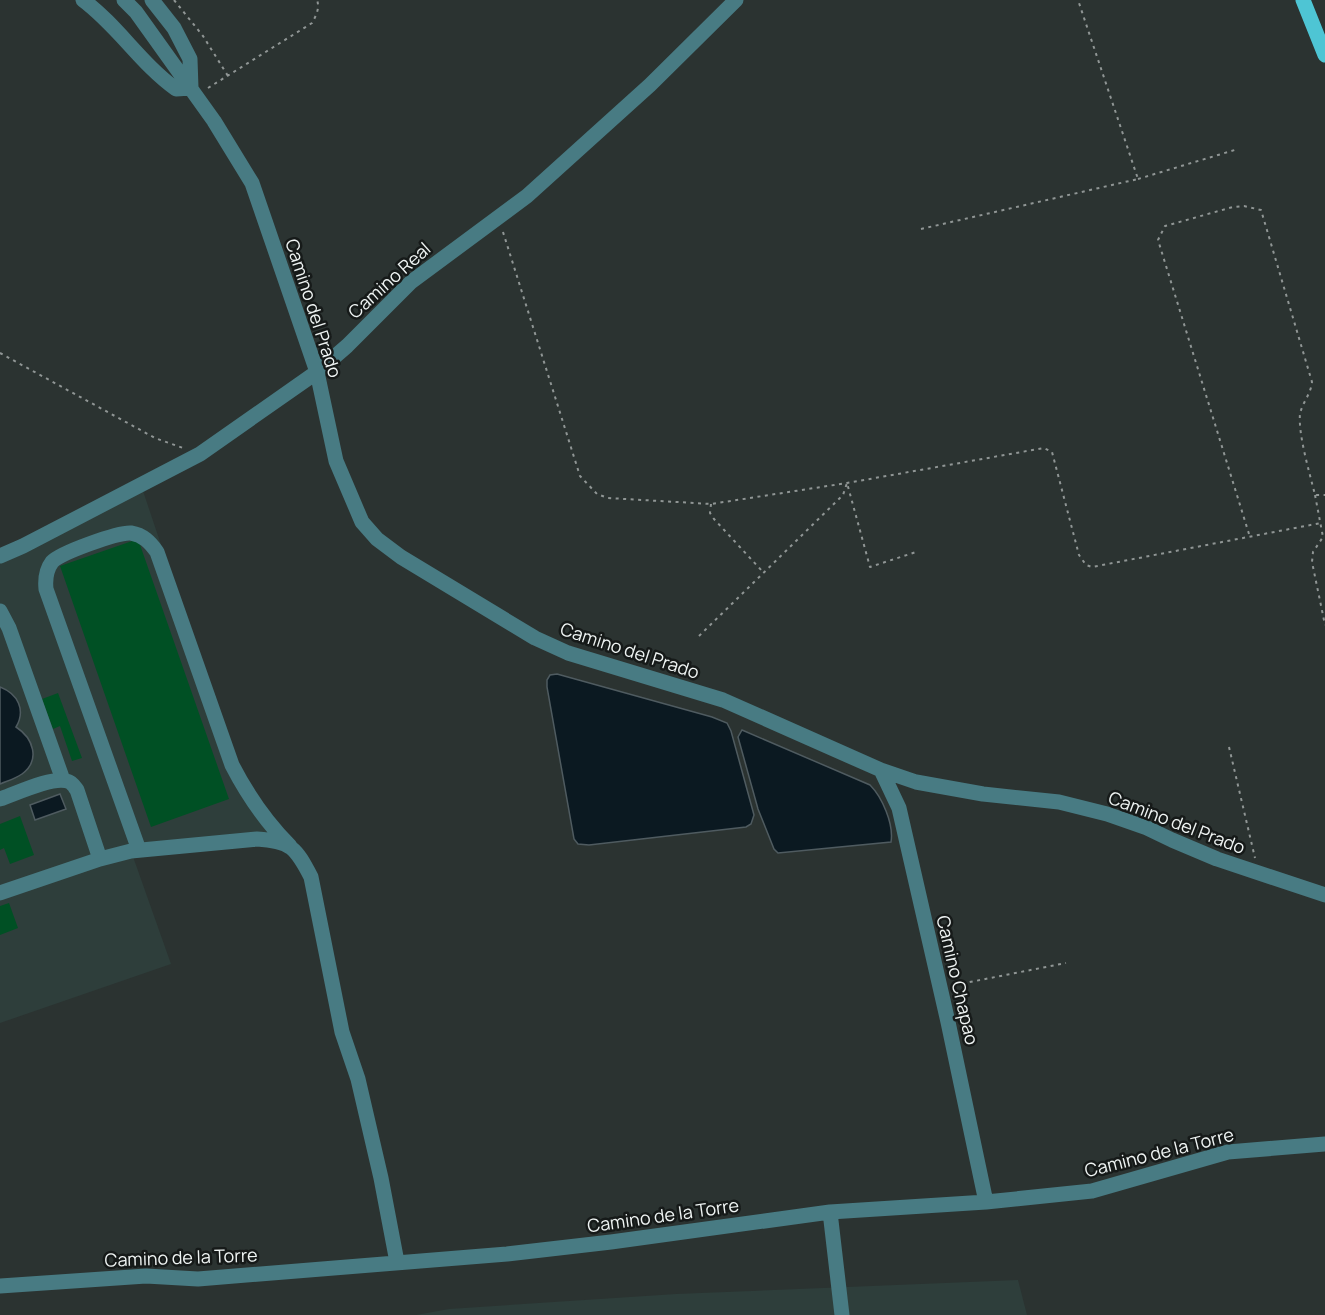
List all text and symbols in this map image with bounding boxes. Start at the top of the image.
street label: Camino del Prado [280,236,348,380]
street label: Camino Real [343,237,435,323]
street label: Camino del Prado [558,616,702,684]
street label: Camino del Prado [1105,785,1249,859]
street label: Camino Chapao [931,913,985,1047]
street label: Camino de la Torre [1082,1122,1236,1182]
street label: Camino de la Torre [586,1192,740,1238]
street label: Camino de la Torre [104,1242,258,1272]

